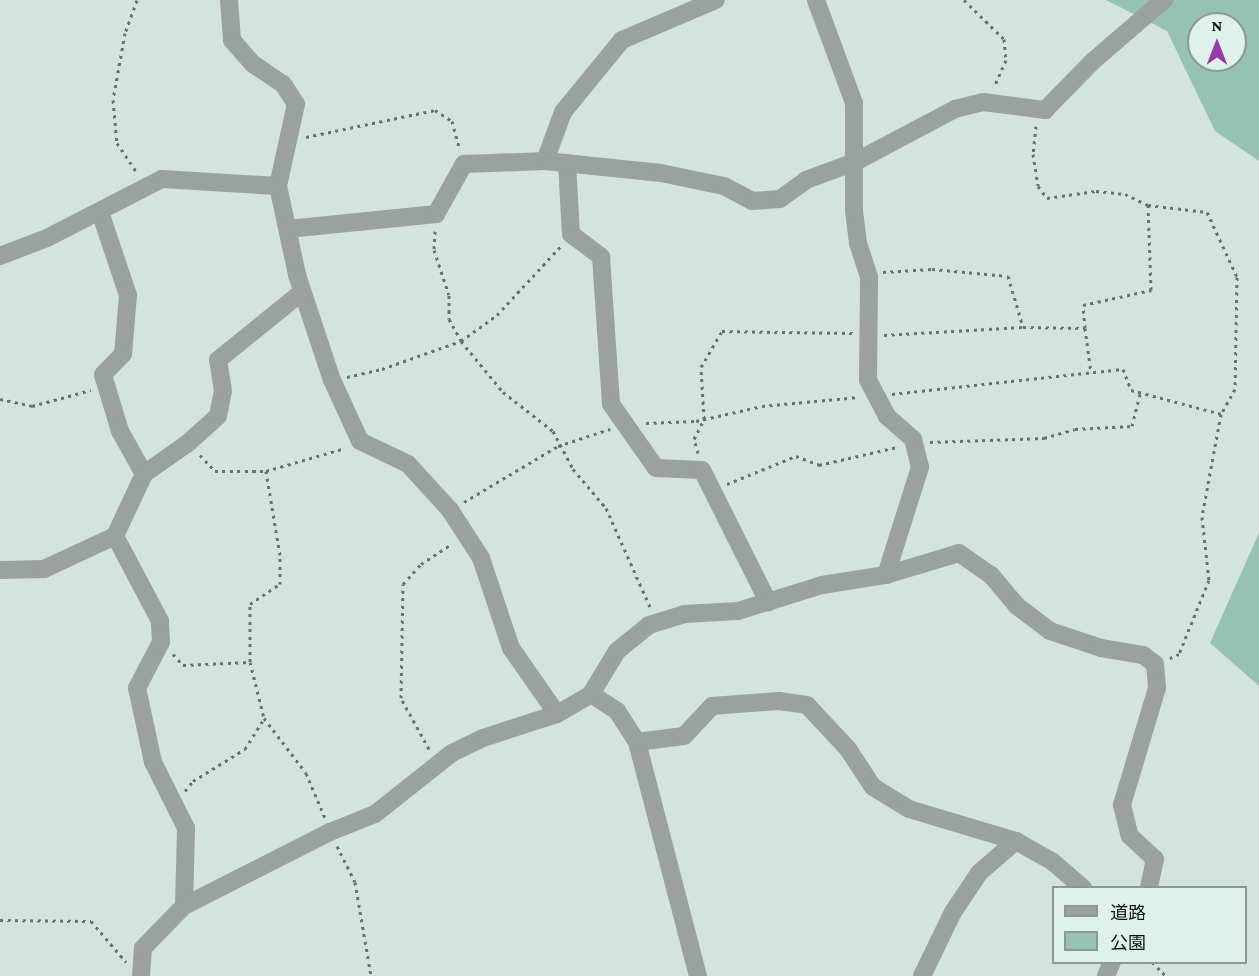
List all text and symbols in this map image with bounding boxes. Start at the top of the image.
north arrow [1187,12,1247,72]
text: N [1212,17,1222,34]
legend [1052,886,1247,964]
text: 道路 [1110,903,1146,923]
text: 公園 [1110,933,1146,953]

